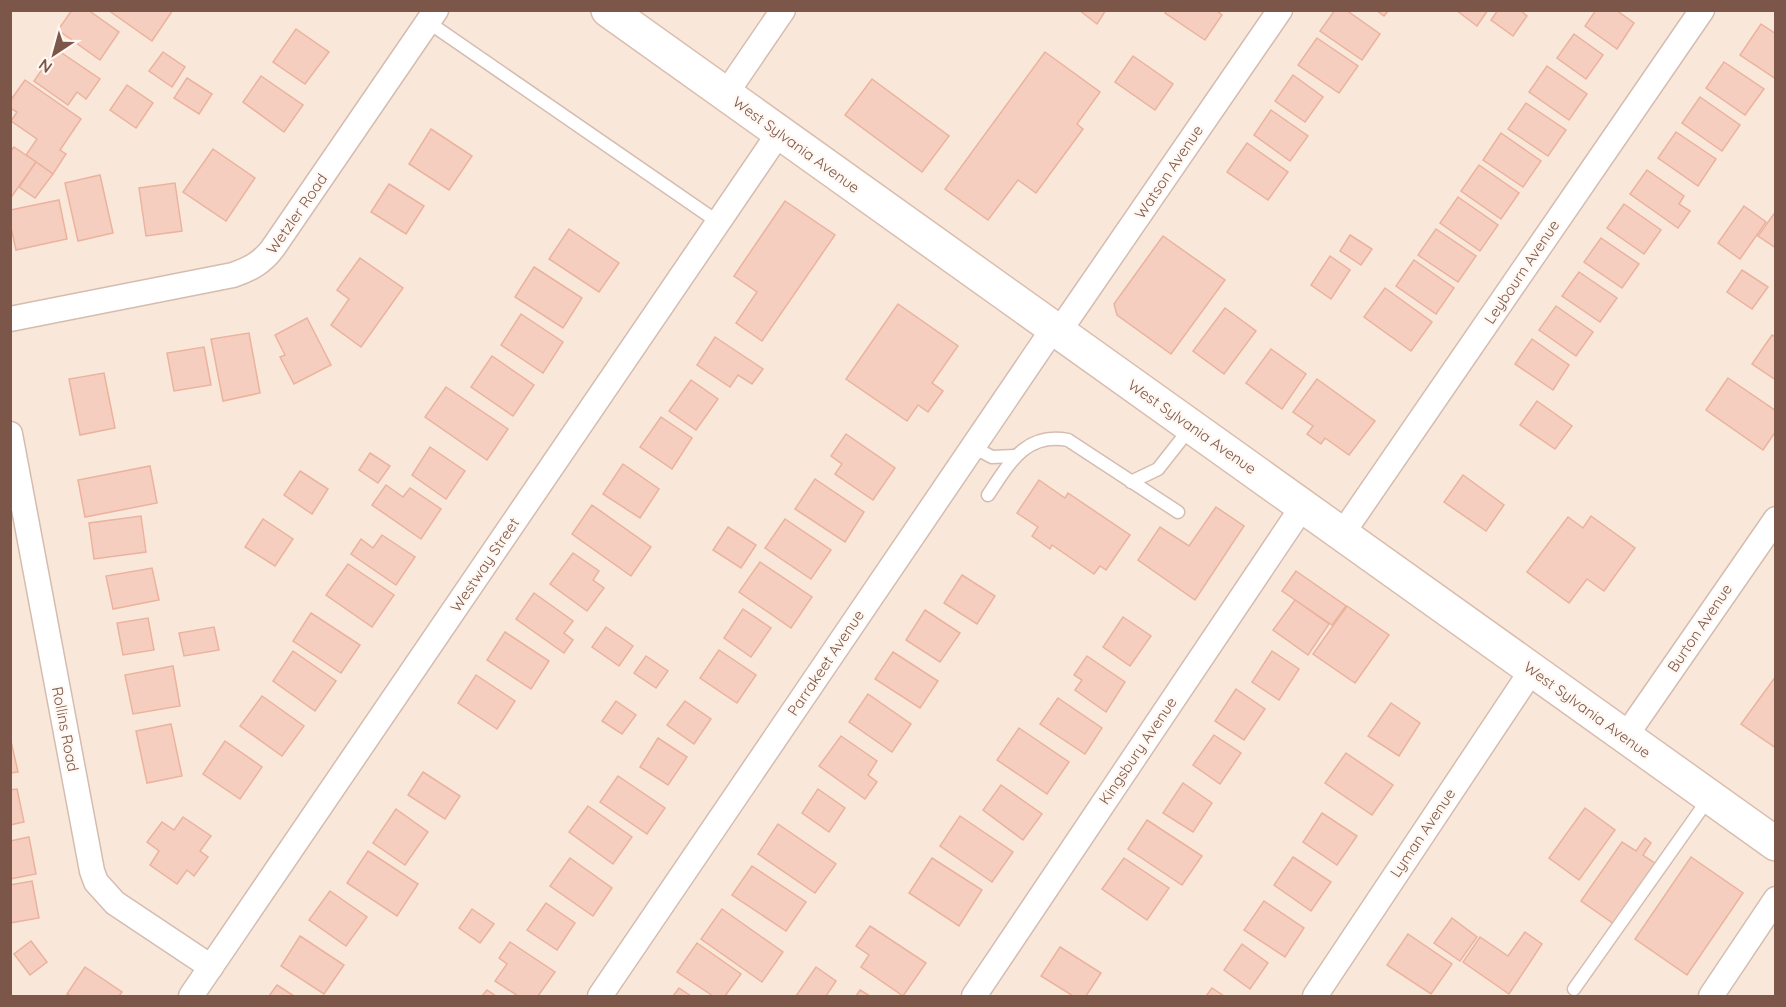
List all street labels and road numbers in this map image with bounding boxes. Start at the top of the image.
street label: West Sylvania Avenue [729,92,864,197]
street label: Watson Avenue [1130,121,1207,222]
street label: Wetzler Road [262,170,331,258]
street label: Leybourn Avenue [1480,216,1563,327]
street label: West Sylvania Avenue [1124,375,1260,478]
street label: Westway Street [446,514,523,615]
street label: Burton Avenue [1663,580,1736,675]
street label: Parrakeet Avenue [783,606,868,719]
street label: West Sylvania Avenue [1520,657,1655,762]
street label: Rollins Road [48,685,83,773]
street label: Kingsbury Avenue [1095,693,1181,808]
street label: Lyman Avenue [1386,785,1459,881]

